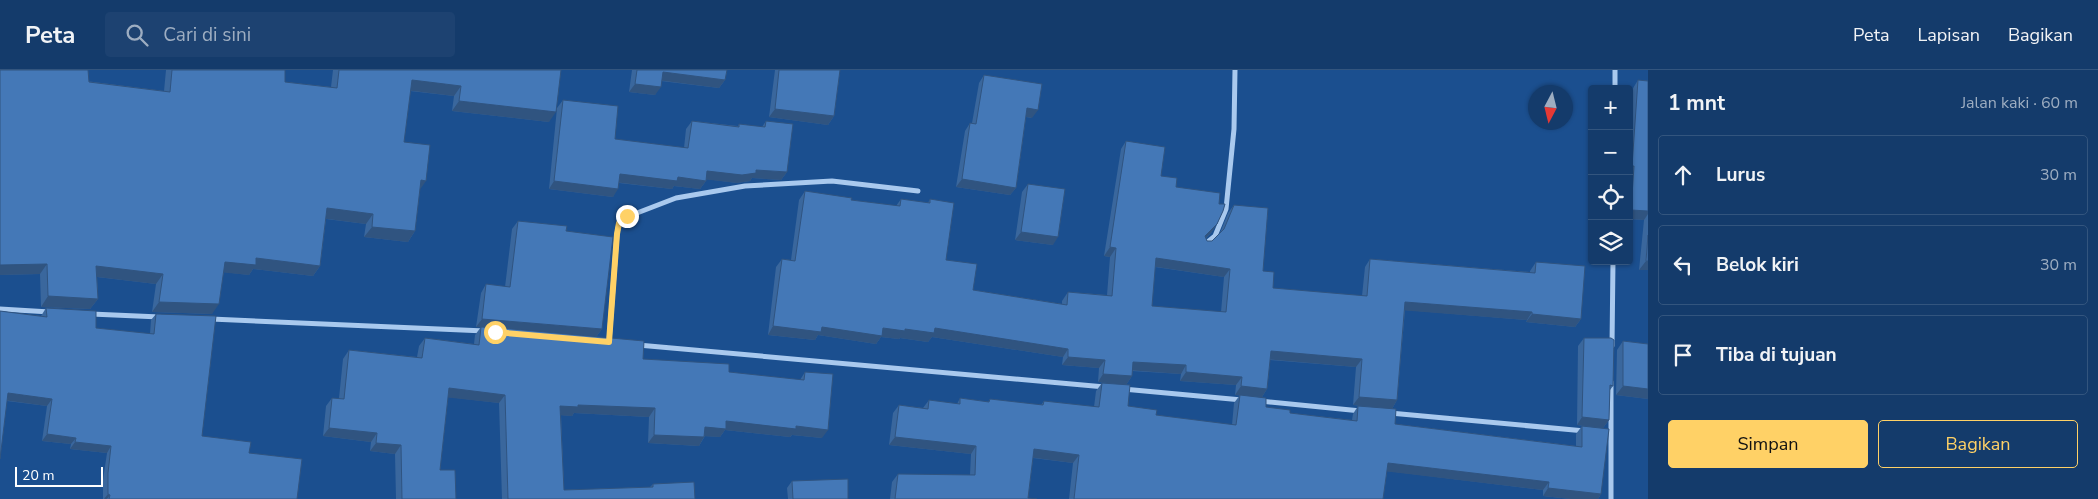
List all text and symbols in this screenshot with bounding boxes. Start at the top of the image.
search box [105,12,455,57]
text: Peta [25,19,75,51]
icon: search [123,21,151,49]
text: Cari di sini [163,22,251,48]
text: Peta [1853,23,1889,47]
text: Lapisan [1917,23,1980,47]
text: Bagikan [2008,23,2073,47]
north arrow [1528,85,1573,130]
map controls [1588,85,1633,265]
button: + [1588,85,1633,130]
text: 1 mnt [1668,89,1725,117]
text: Jalan kaki · 60 m [1961,92,2078,114]
button: − [1588,130,1633,175]
icon: ahead [1669,161,1697,189]
text: Lurus [1716,162,1765,188]
text: 30 m [2040,164,2077,186]
button: locate [1588,175,1633,220]
route end [616,205,639,228]
button: layers [1588,220,1633,265]
icon: left [1669,251,1697,279]
text: Belok kiri [1716,252,1799,278]
text: 30 m [2040,254,2077,276]
route start [484,321,507,344]
icon: arrive [1669,341,1697,369]
text: Tiba di tujuan [1716,342,1837,368]
button: Simpan [1668,420,1868,468]
button: Bagikan [1878,420,2078,468]
scale bar [15,464,102,487]
text: 20 m [22,466,54,485]

